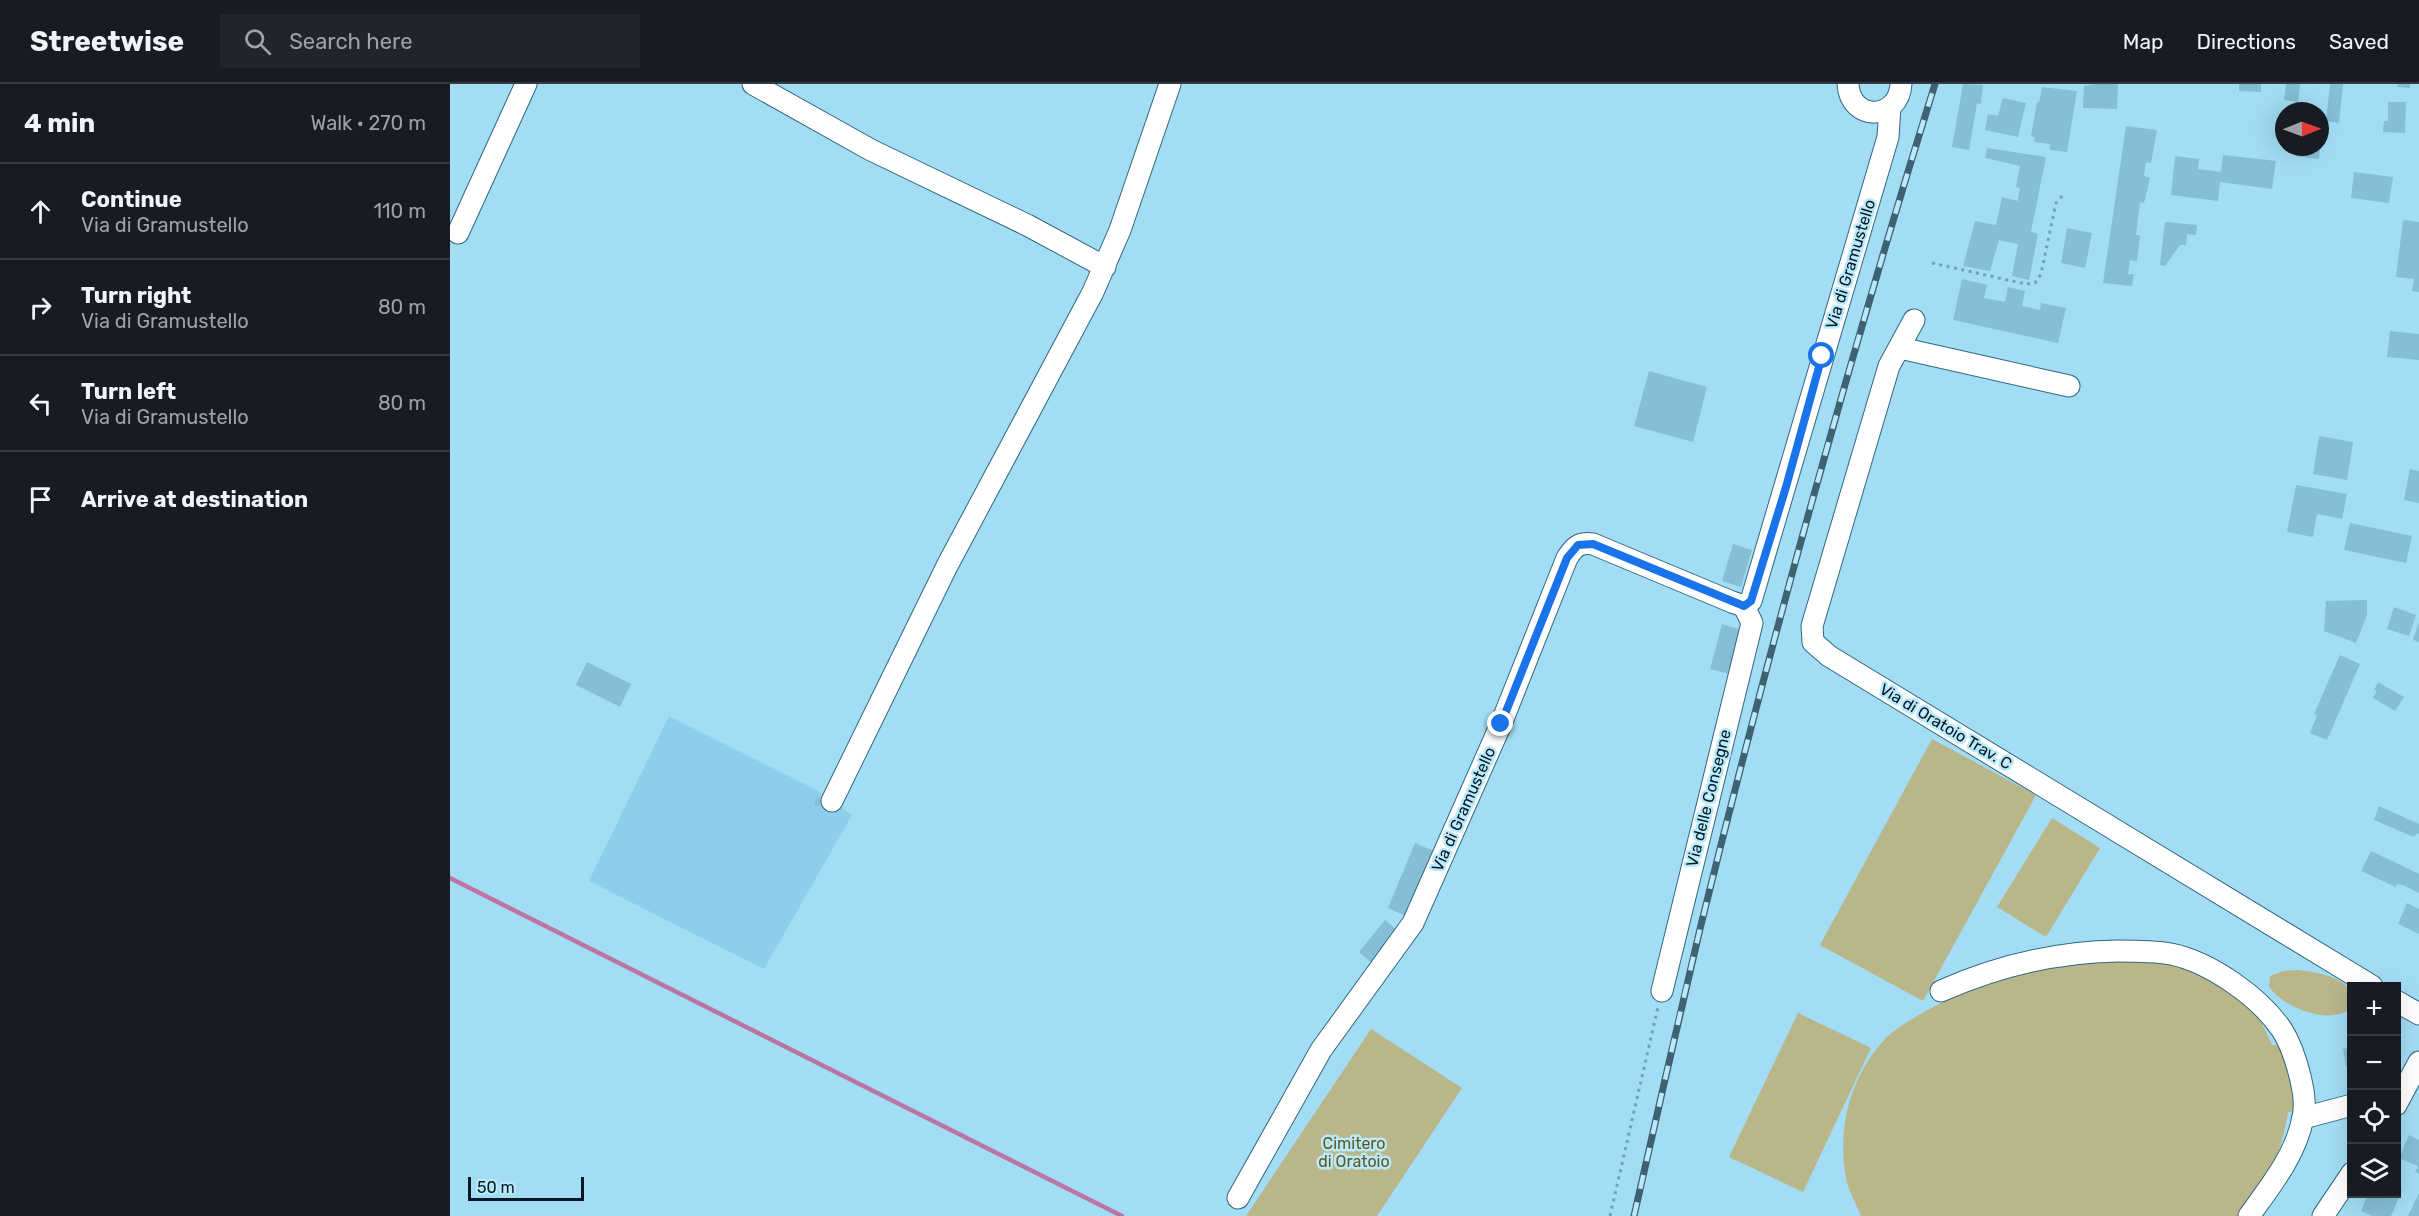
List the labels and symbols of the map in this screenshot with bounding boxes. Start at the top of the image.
north arrow [2275,102,2329,156]
street label: Via di Gramustello [1822,197,1879,331]
route start [1808,342,1834,368]
street label: Via di Oratoio Trav. C [1876,679,2015,773]
route end [1487,710,1513,736]
street label: Via delle Consegne [1682,727,1735,869]
street label: Via di Gramustello [1427,744,1499,874]
park label: Cimitero di Oratoio [1318,1134,1390,1171]
scale bar [468,1174,584,1202]

